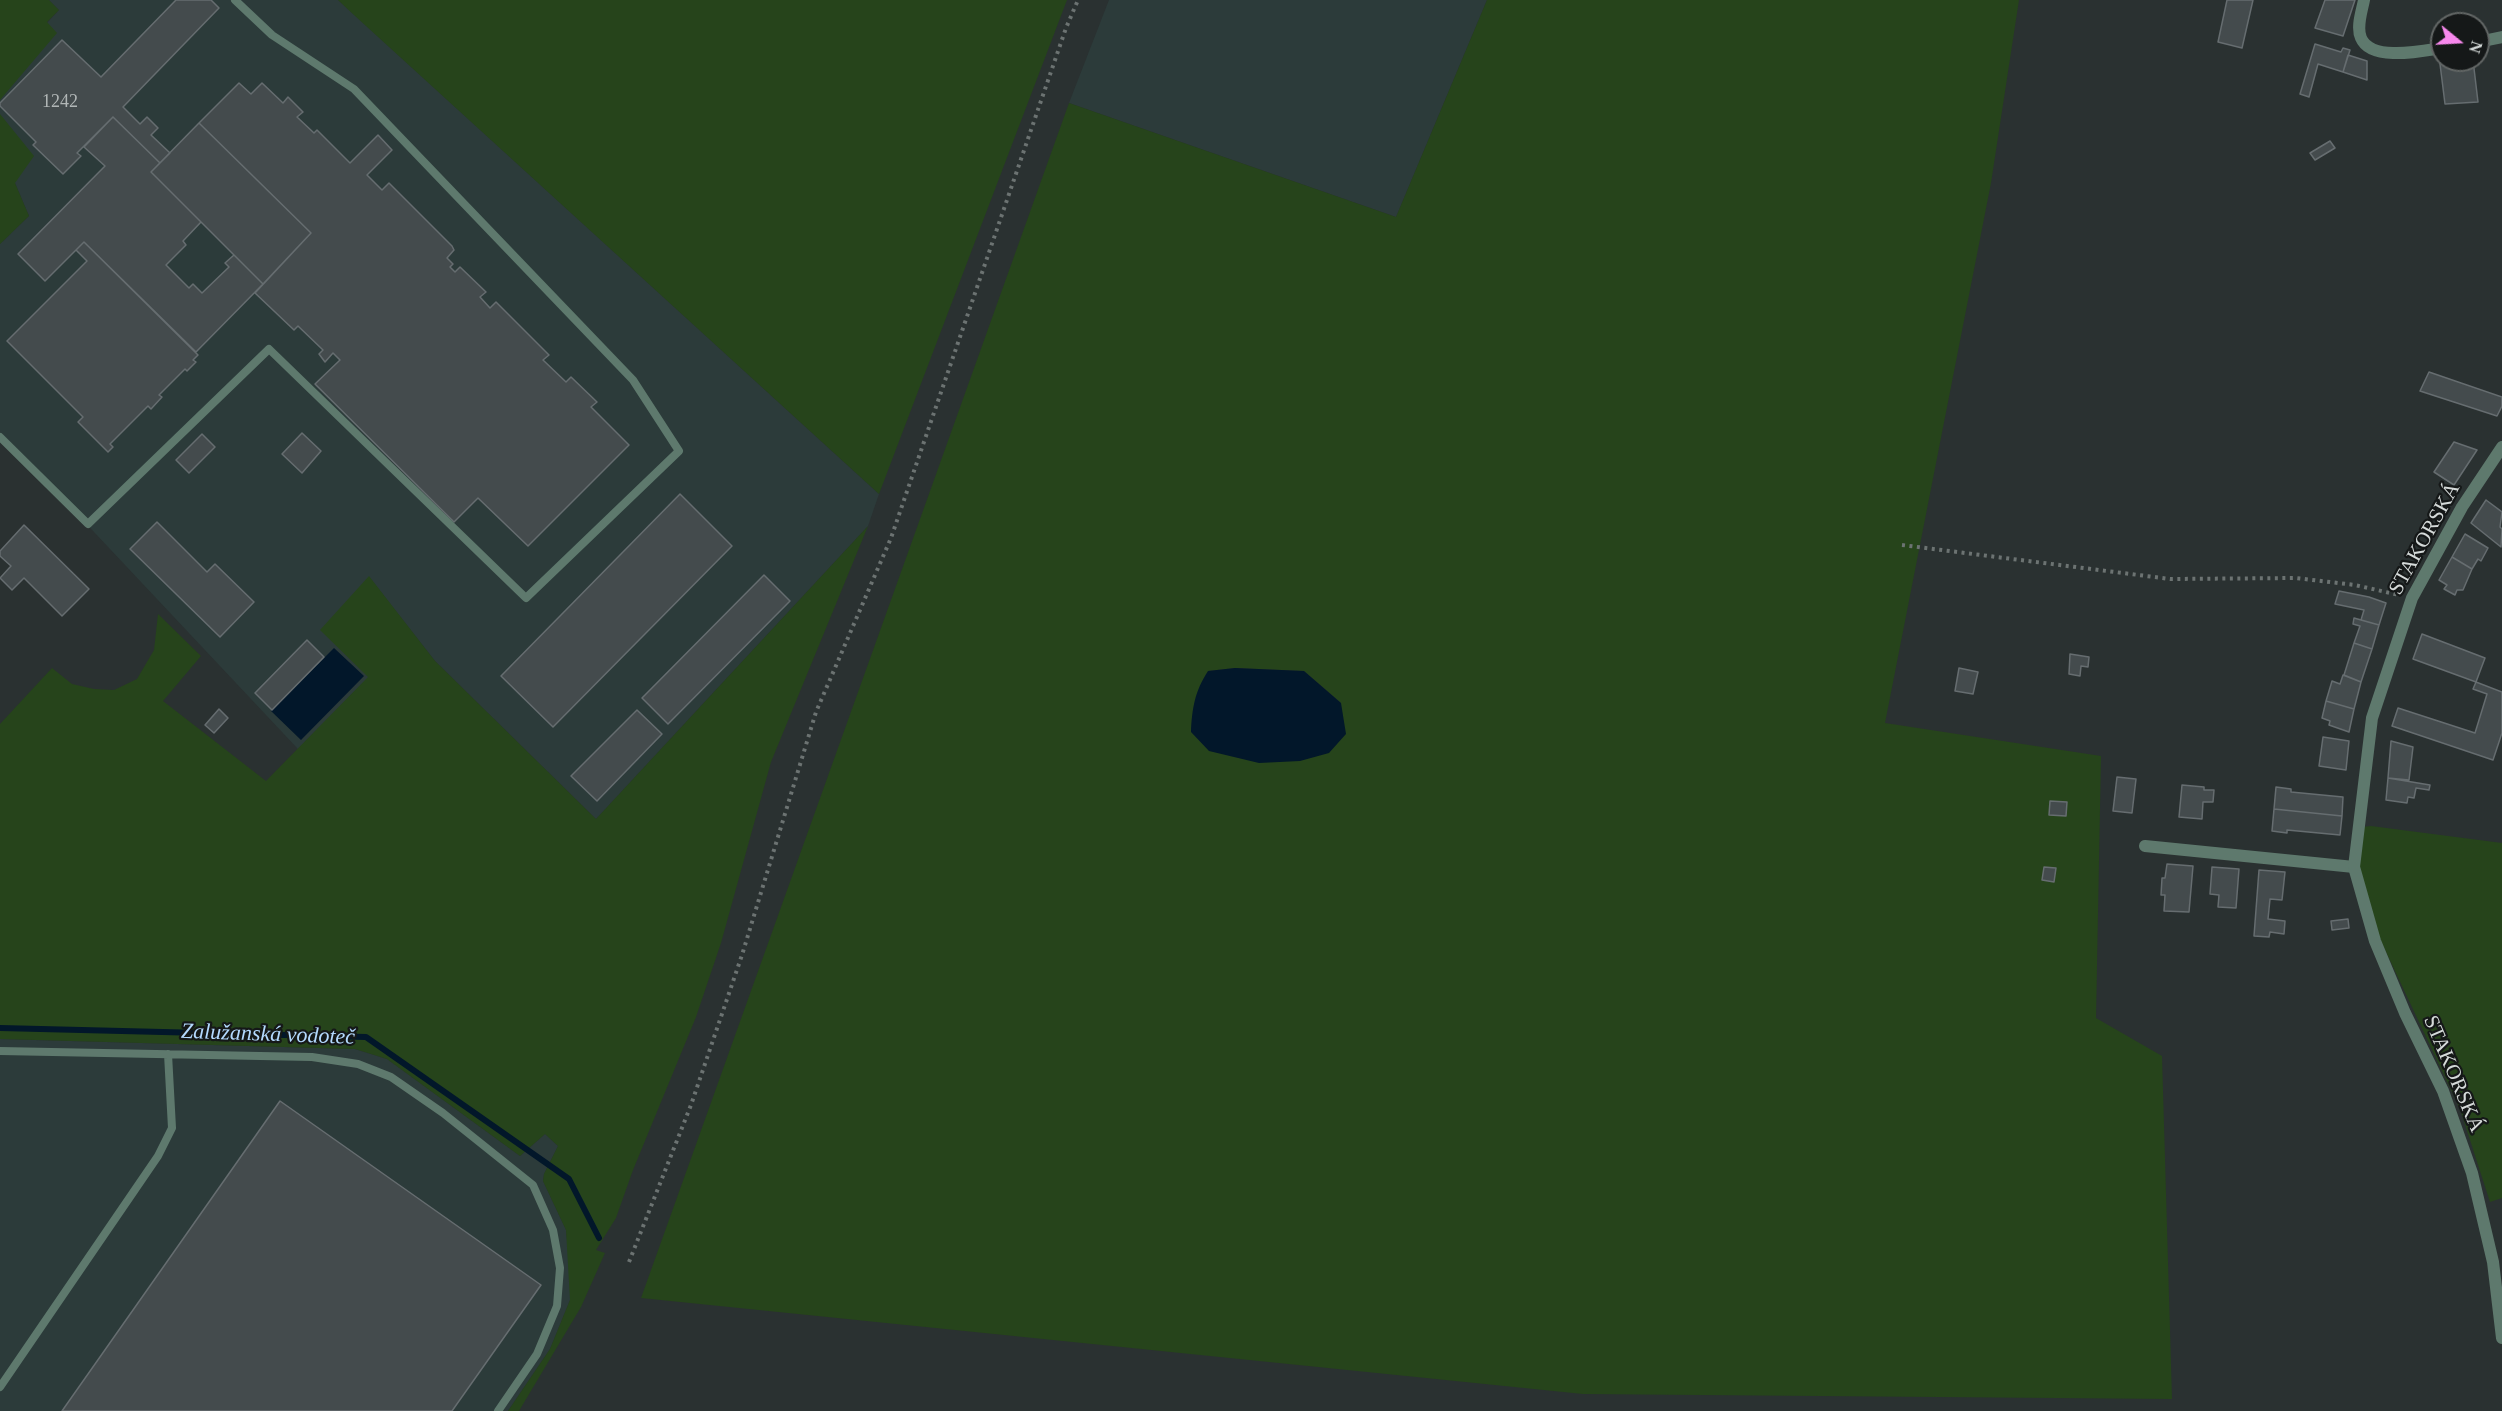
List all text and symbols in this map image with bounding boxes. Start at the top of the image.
north arrow [2430,12,2490,72]
text: N [2466,39,2486,55]
house number: 1242 [42,91,78,113]
street label: STAKORSKÁ [2384,479,2466,599]
street label: STAKORSKÁ [2417,1012,2489,1136]
water label: Zalužanská vodoteč [181,1019,355,1051]

